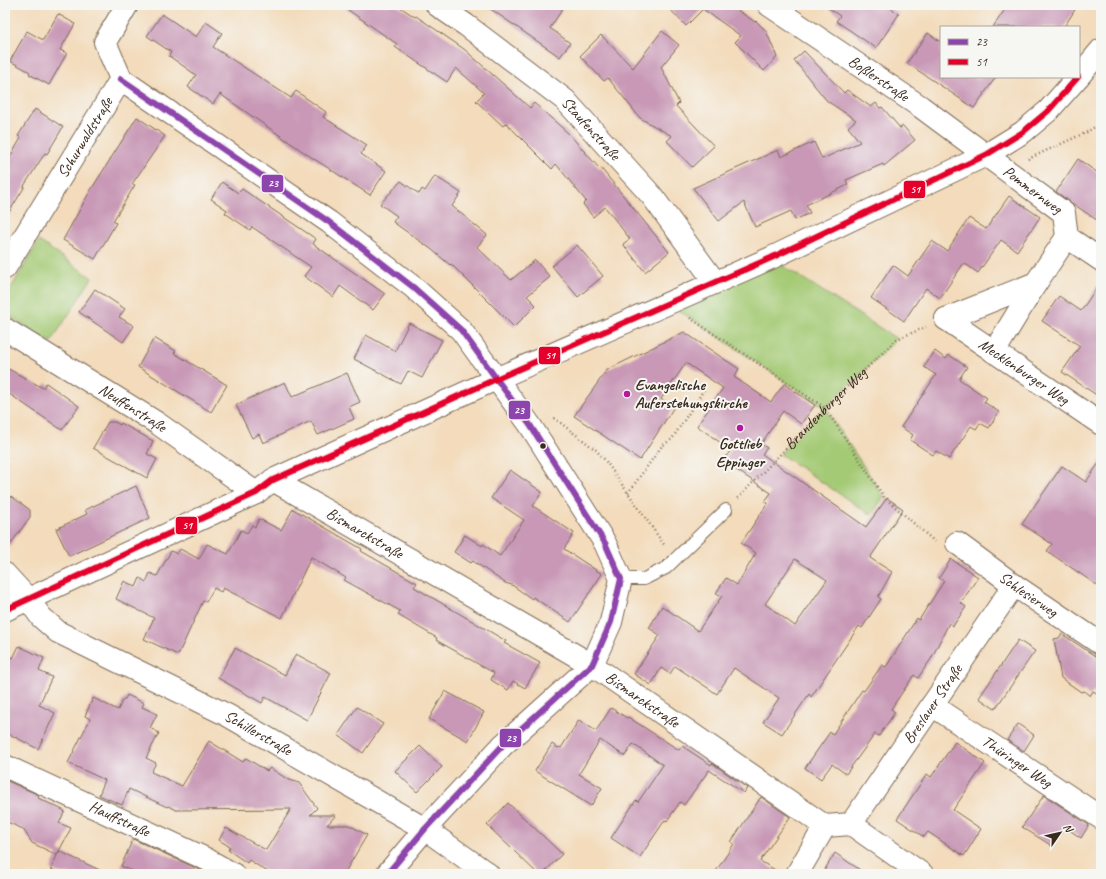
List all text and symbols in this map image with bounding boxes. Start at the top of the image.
legend [940,26,1080,78]
text: 23 [976,34,988,50]
street label: Boßlerstraße [845,51,914,107]
text: 51 [976,54,987,70]
street label: Schurwaldstraße [53,92,118,181]
street label: Staufenstraße [557,93,626,166]
street label: Pommernweg [999,161,1067,219]
line badge: 23 [261,174,284,193]
text: 23 [268,176,279,190]
line badge: 51 [903,180,926,199]
text: 51 [910,182,921,196]
street label: Mecklenburger Weg [975,334,1074,410]
line badge: 51 [538,346,561,365]
text: 51 [545,348,556,362]
street label: Brandenburger Weg [780,362,872,454]
place label: Evangelische Auferstehungskirche [635,375,748,413]
street label: Neuffenstraße [95,379,172,438]
marker: Evangelische Auferstehungskirche [622,389,632,399]
line badge: 23 [508,400,531,420]
text: 23 [514,403,525,417]
marker: Gottlieb Eppinger [735,423,745,433]
place label: Gottlieb Eppinger [716,434,766,472]
unlabelled marker [538,441,548,451]
street label: Bismarckstraße [323,503,408,564]
line badge: 51 [175,516,198,535]
text: 51 [182,518,193,532]
street label: Schlesierweg [995,567,1063,622]
street label: Breslauer Straße [899,659,968,748]
street label: Bismarckstraße [601,667,685,733]
street label: Schillerstraße [221,706,297,761]
line badge: 23 [499,728,522,748]
text: 23 [506,731,517,745]
street label: Thüringer Weg [978,731,1057,793]
street label: Hauffstraße [86,796,155,842]
north arrow [1040,813,1080,853]
text: N [1061,821,1077,836]

